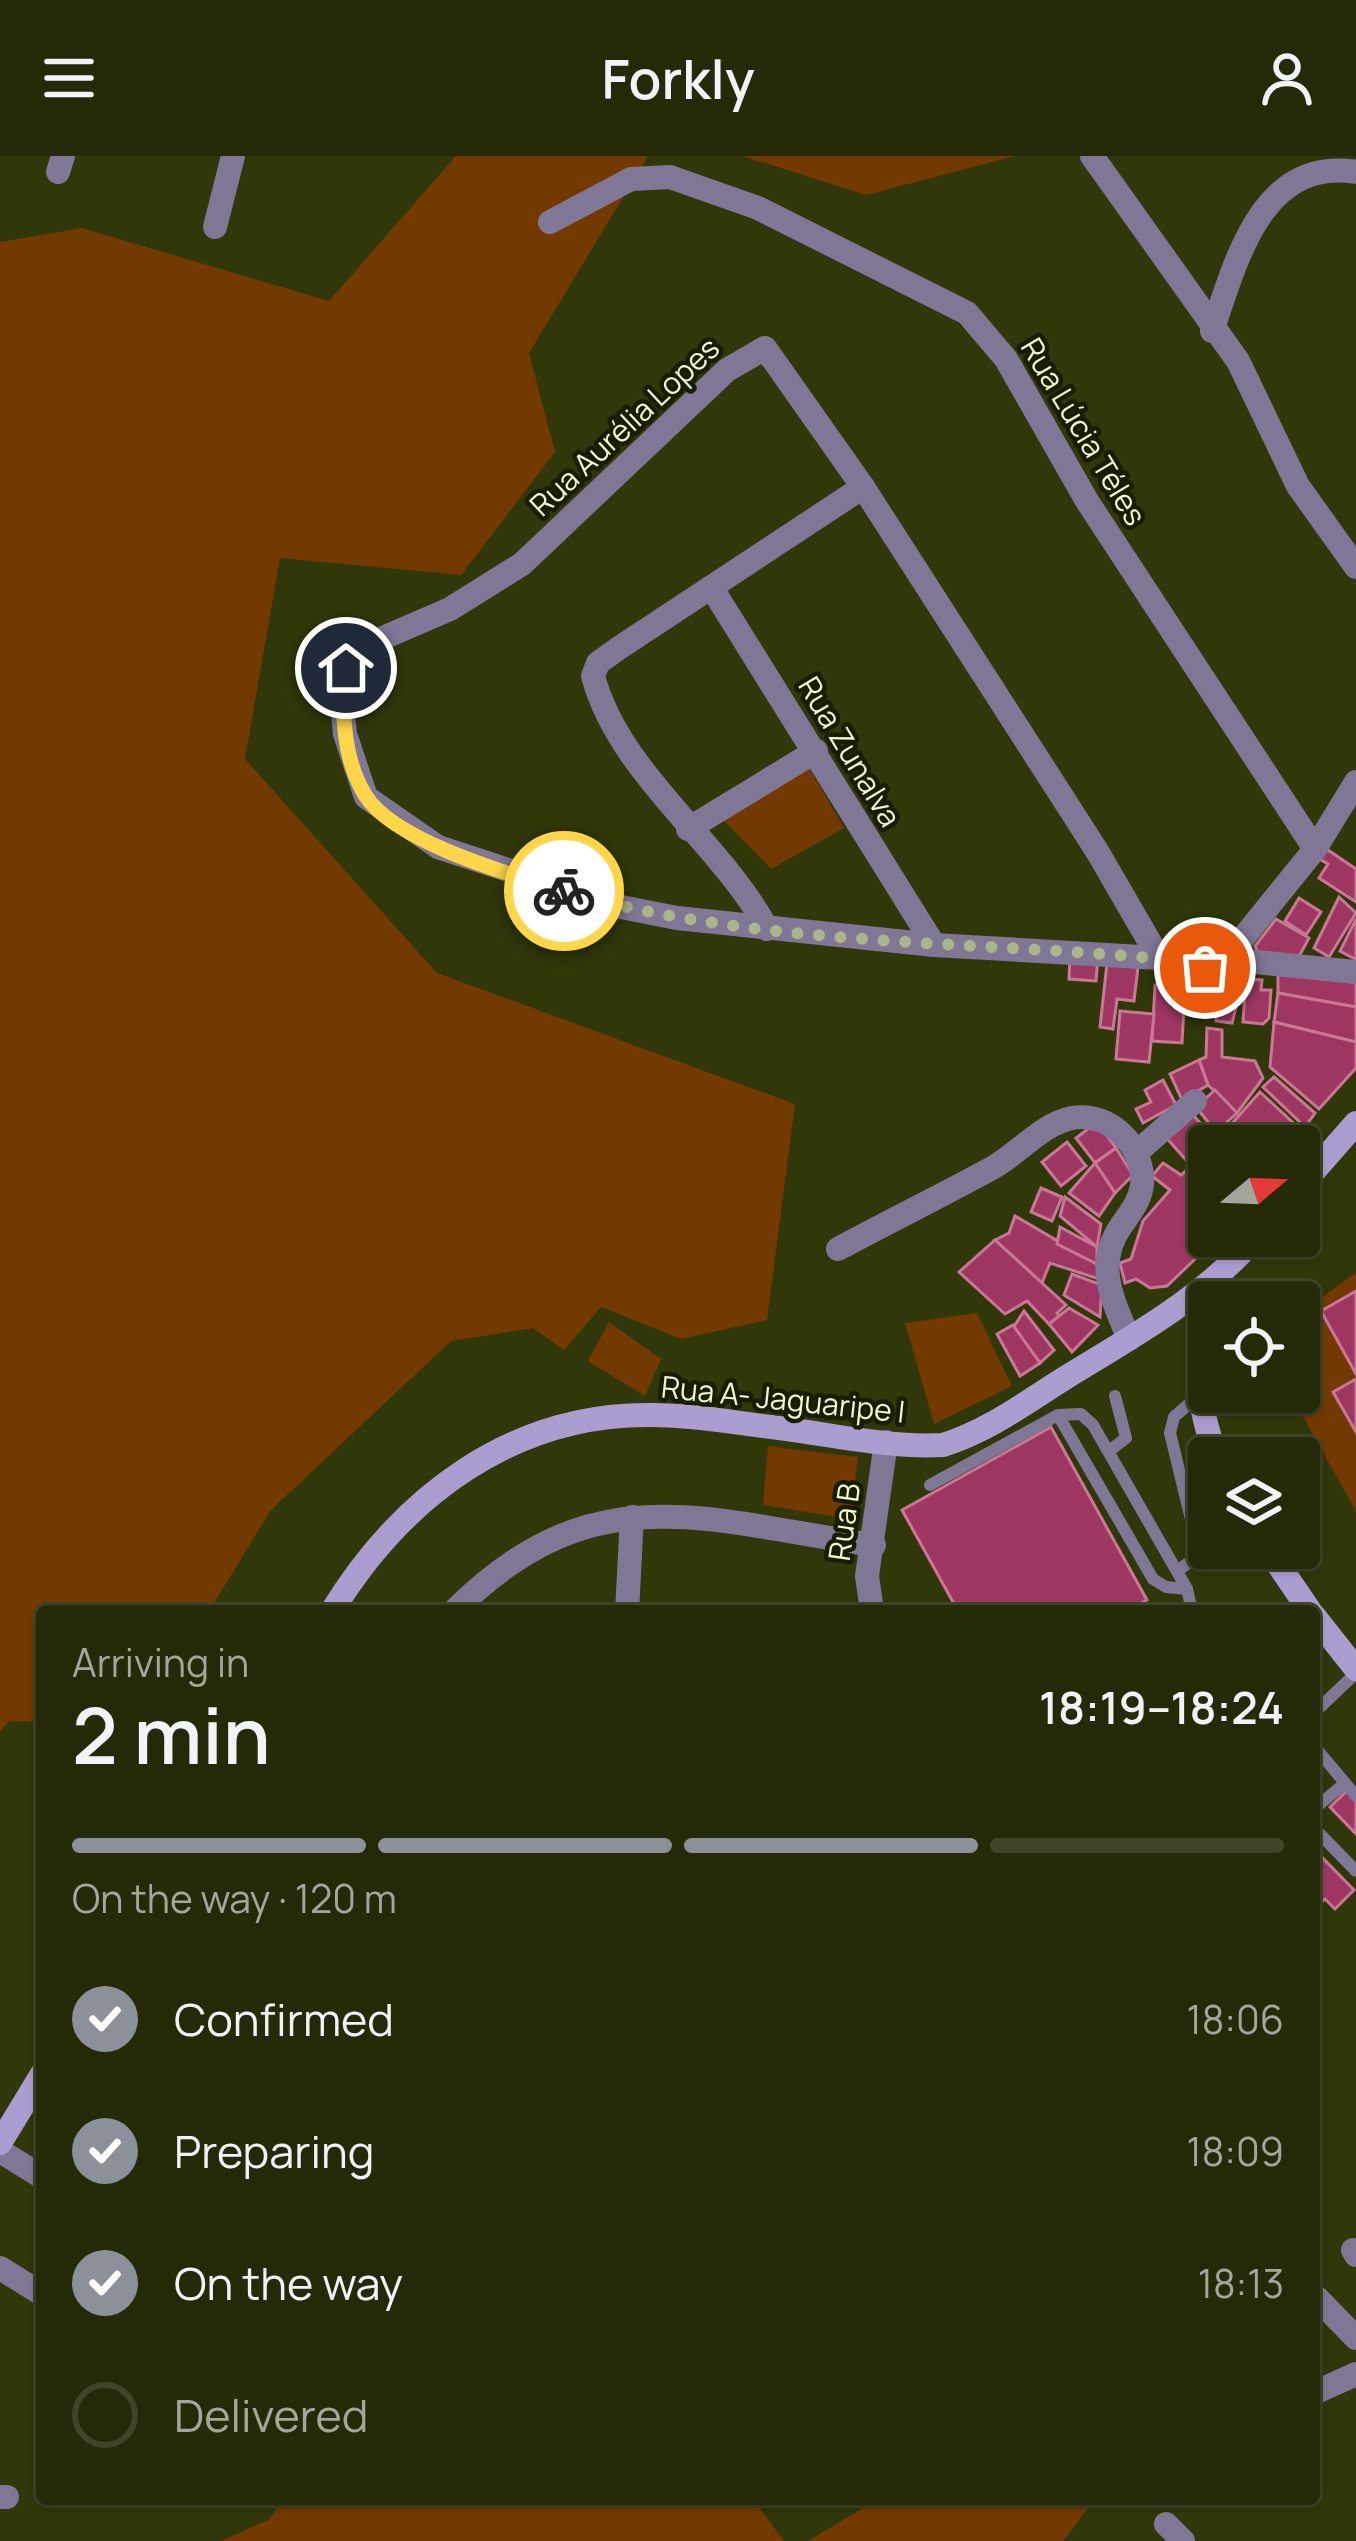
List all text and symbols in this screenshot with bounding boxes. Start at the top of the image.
text: Forkly [601,41,755,115]
icon: menu [36,45,102,111]
icon: person [1254,45,1320,111]
street label: Rua Aurélia Lopes [520,327,728,525]
street label: Rua Lúcia Téles [1012,330,1156,533]
pin [295,617,397,719]
icon: home [313,635,379,701]
street label: Rua Zunalva [789,669,911,834]
courier [504,831,624,951]
icon: bike [531,858,597,924]
pin [1154,917,1256,1019]
icon: bag [1172,935,1238,1001]
north arrow [1188,1125,1320,1257]
map controls [1188,1125,1320,1569]
button: locate [1188,1281,1320,1413]
street label: Rua A- Jaguaripe I [659,1365,907,1432]
button: layers [1188,1437,1320,1569]
street label: Rua B [818,1480,869,1563]
text: Arriving in [72,1635,249,1689]
text: 18:19–18:24 [1039,1676,1284,1738]
text: 2 min [72,1681,271,1787]
text: On the way · 120 m [72,1871,397,1925]
icon: check [72,1986,138,2052]
text: Confirmed [174,1988,394,2050]
text: 18:06 [1186,1992,1284,2046]
icon: check [72,2118,138,2184]
text: Preparing [174,2120,374,2182]
text: 18:09 [1186,2124,1284,2178]
icon: check [72,2250,138,2316]
text: On the way [174,2252,403,2314]
text: 18:13 [1198,2256,1284,2310]
text: Delivered [174,2384,369,2446]

